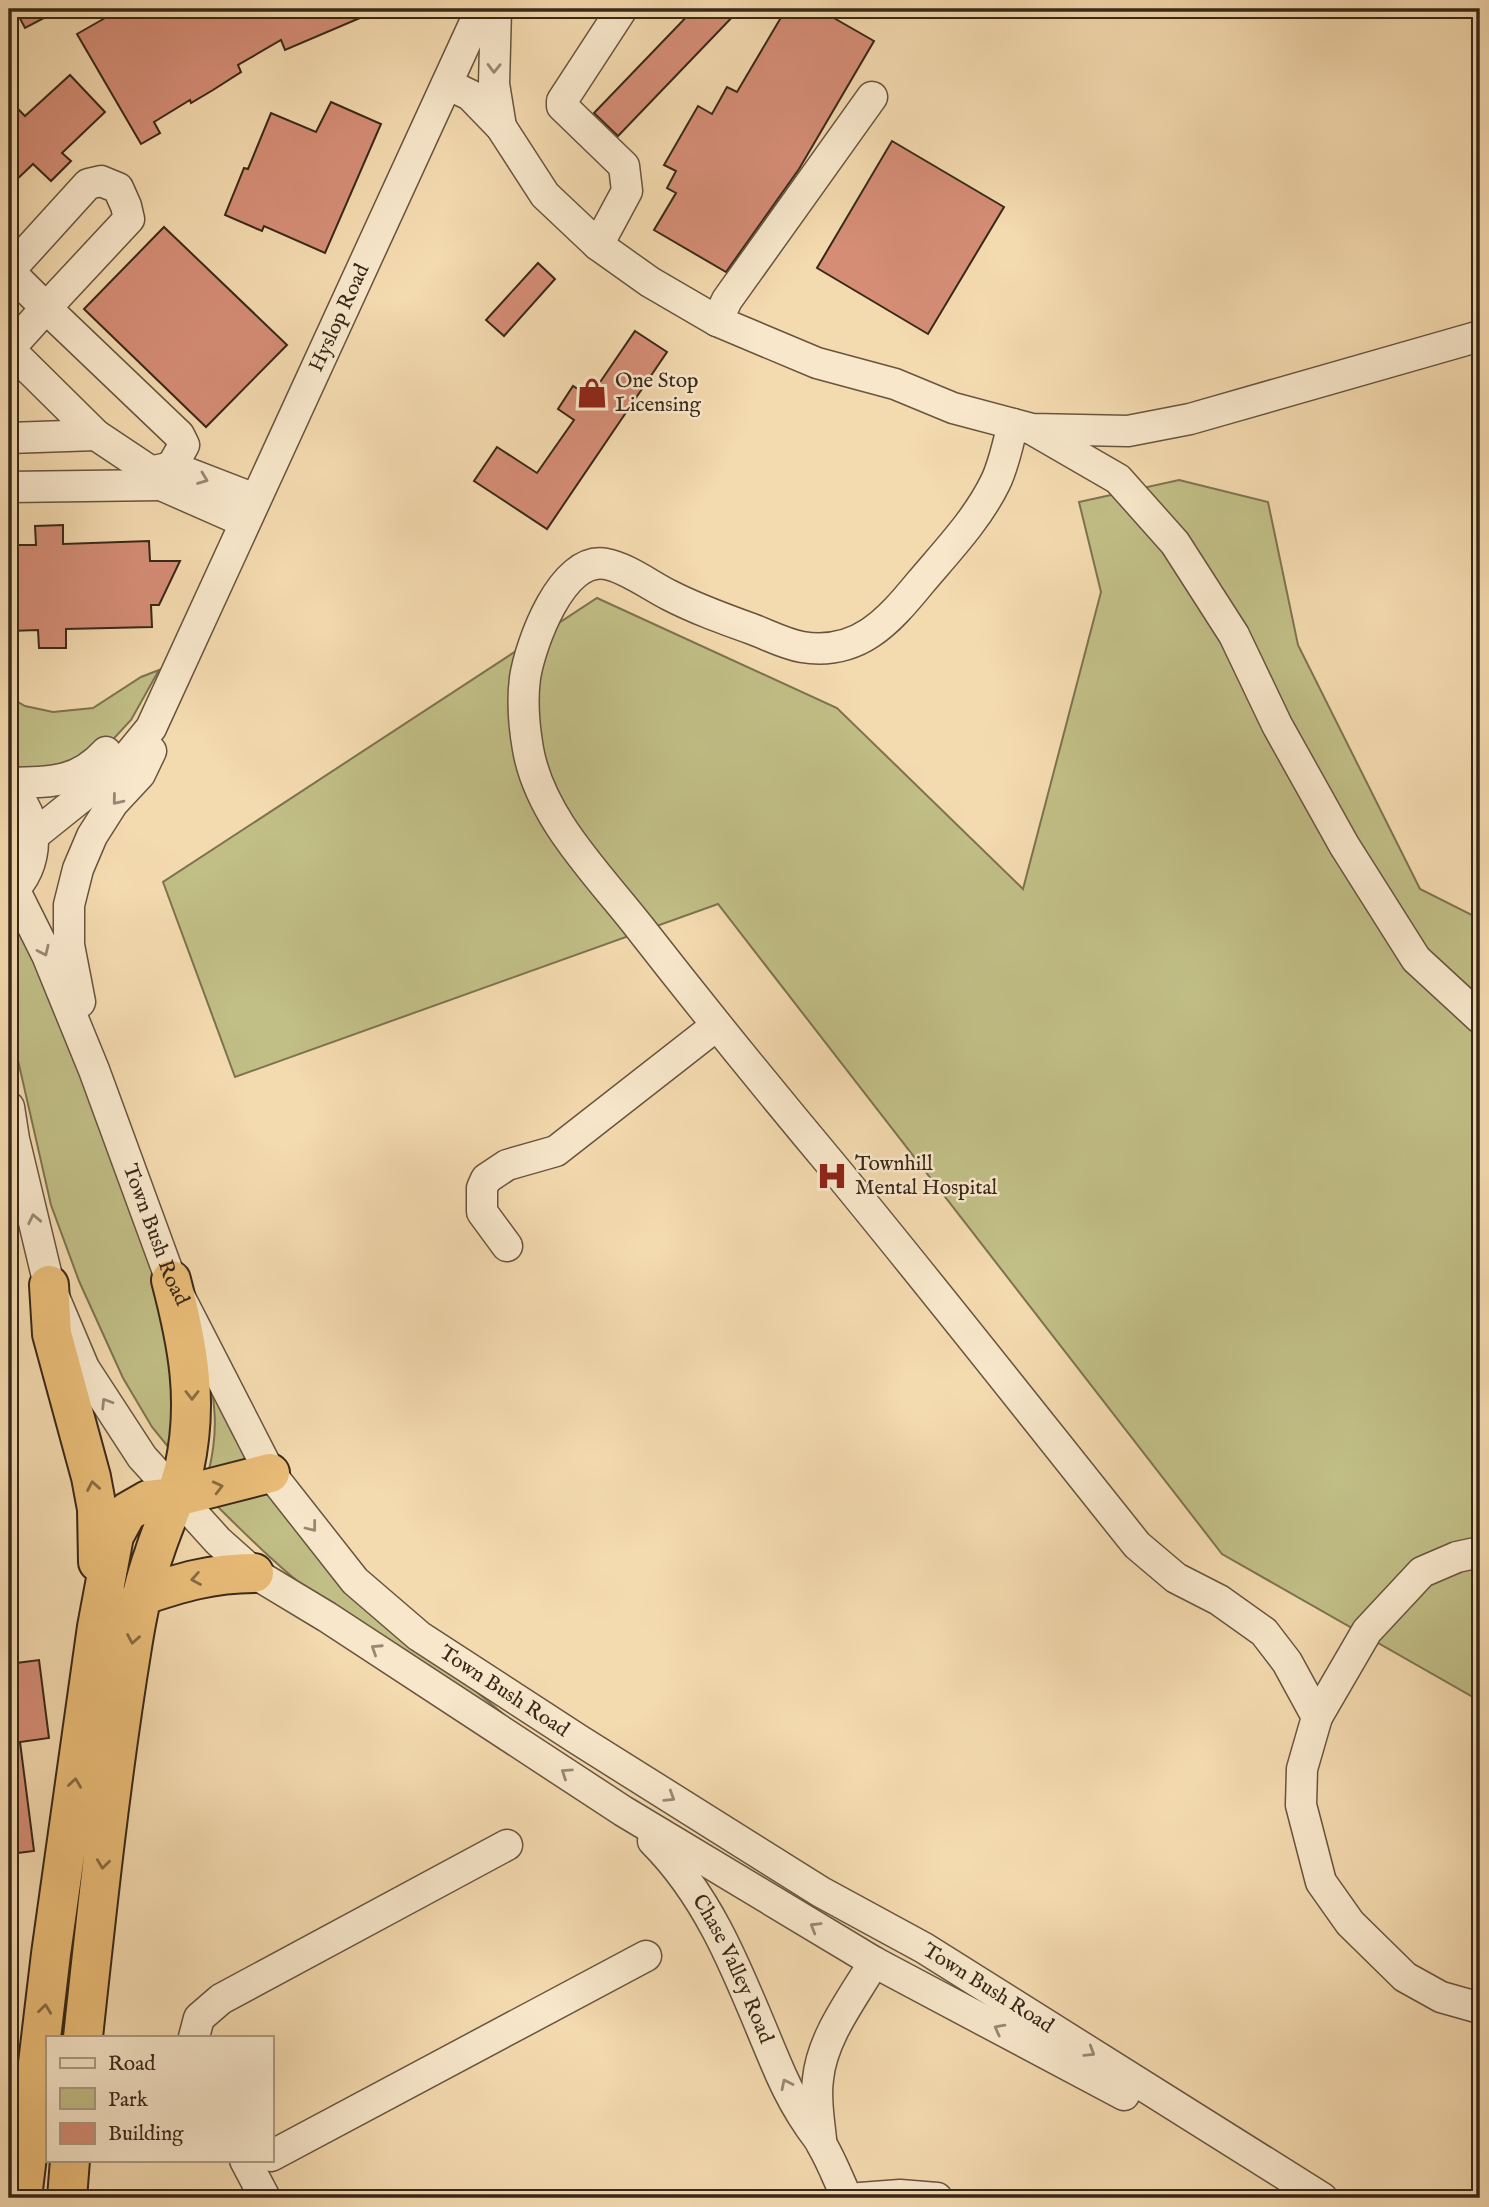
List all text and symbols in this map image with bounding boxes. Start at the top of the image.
one-way arrow [486,63,502,74]
street label: Hyslop Road [303,259,376,376]
place label: One Stop Licensing [615,368,701,419]
shop icon: One Stop Licensing [575,376,609,410]
one-way arrow [197,471,209,485]
one-way arrow [112,793,125,805]
one-way arrow [36,944,50,956]
place label: Townhill Mental Hospital [855,1151,997,1202]
hospital icon: Townhill Mental Hospital [815,1159,849,1193]
street label: Town Bush Road [116,1160,196,1311]
one-way arrow [28,1213,42,1225]
one-way arrow [184,1390,200,1401]
one-way arrow [101,1398,114,1411]
one-way arrow [86,1480,101,1492]
one-way arrow [212,1481,224,1495]
one-way arrow [304,1520,317,1532]
one-way arrow [190,1571,202,1586]
one-way arrow [126,1633,141,1644]
street label: Town Bush Road [434,1639,575,1744]
one-way arrow [371,1644,384,1657]
one-way arrow [561,1768,574,1781]
one-way arrow [67,1778,82,1789]
one-way arrow [662,1789,675,1802]
one-way arrow [95,1858,110,1870]
street label: Chase Valley Road [686,1889,780,2048]
one-way arrow [810,1923,823,1936]
street label: Town Bush Road [918,1937,1059,2040]
one-way arrow [37,2003,52,2015]
one-way arrow [994,2023,1006,2037]
legend [46,2036,273,2162]
one-way arrow [1082,2044,1095,2057]
text: Road [108,2051,156,2078]
one-way arrow [780,2079,794,2092]
text: Park [108,2087,149,2114]
text: Building [108,2121,184,2148]

